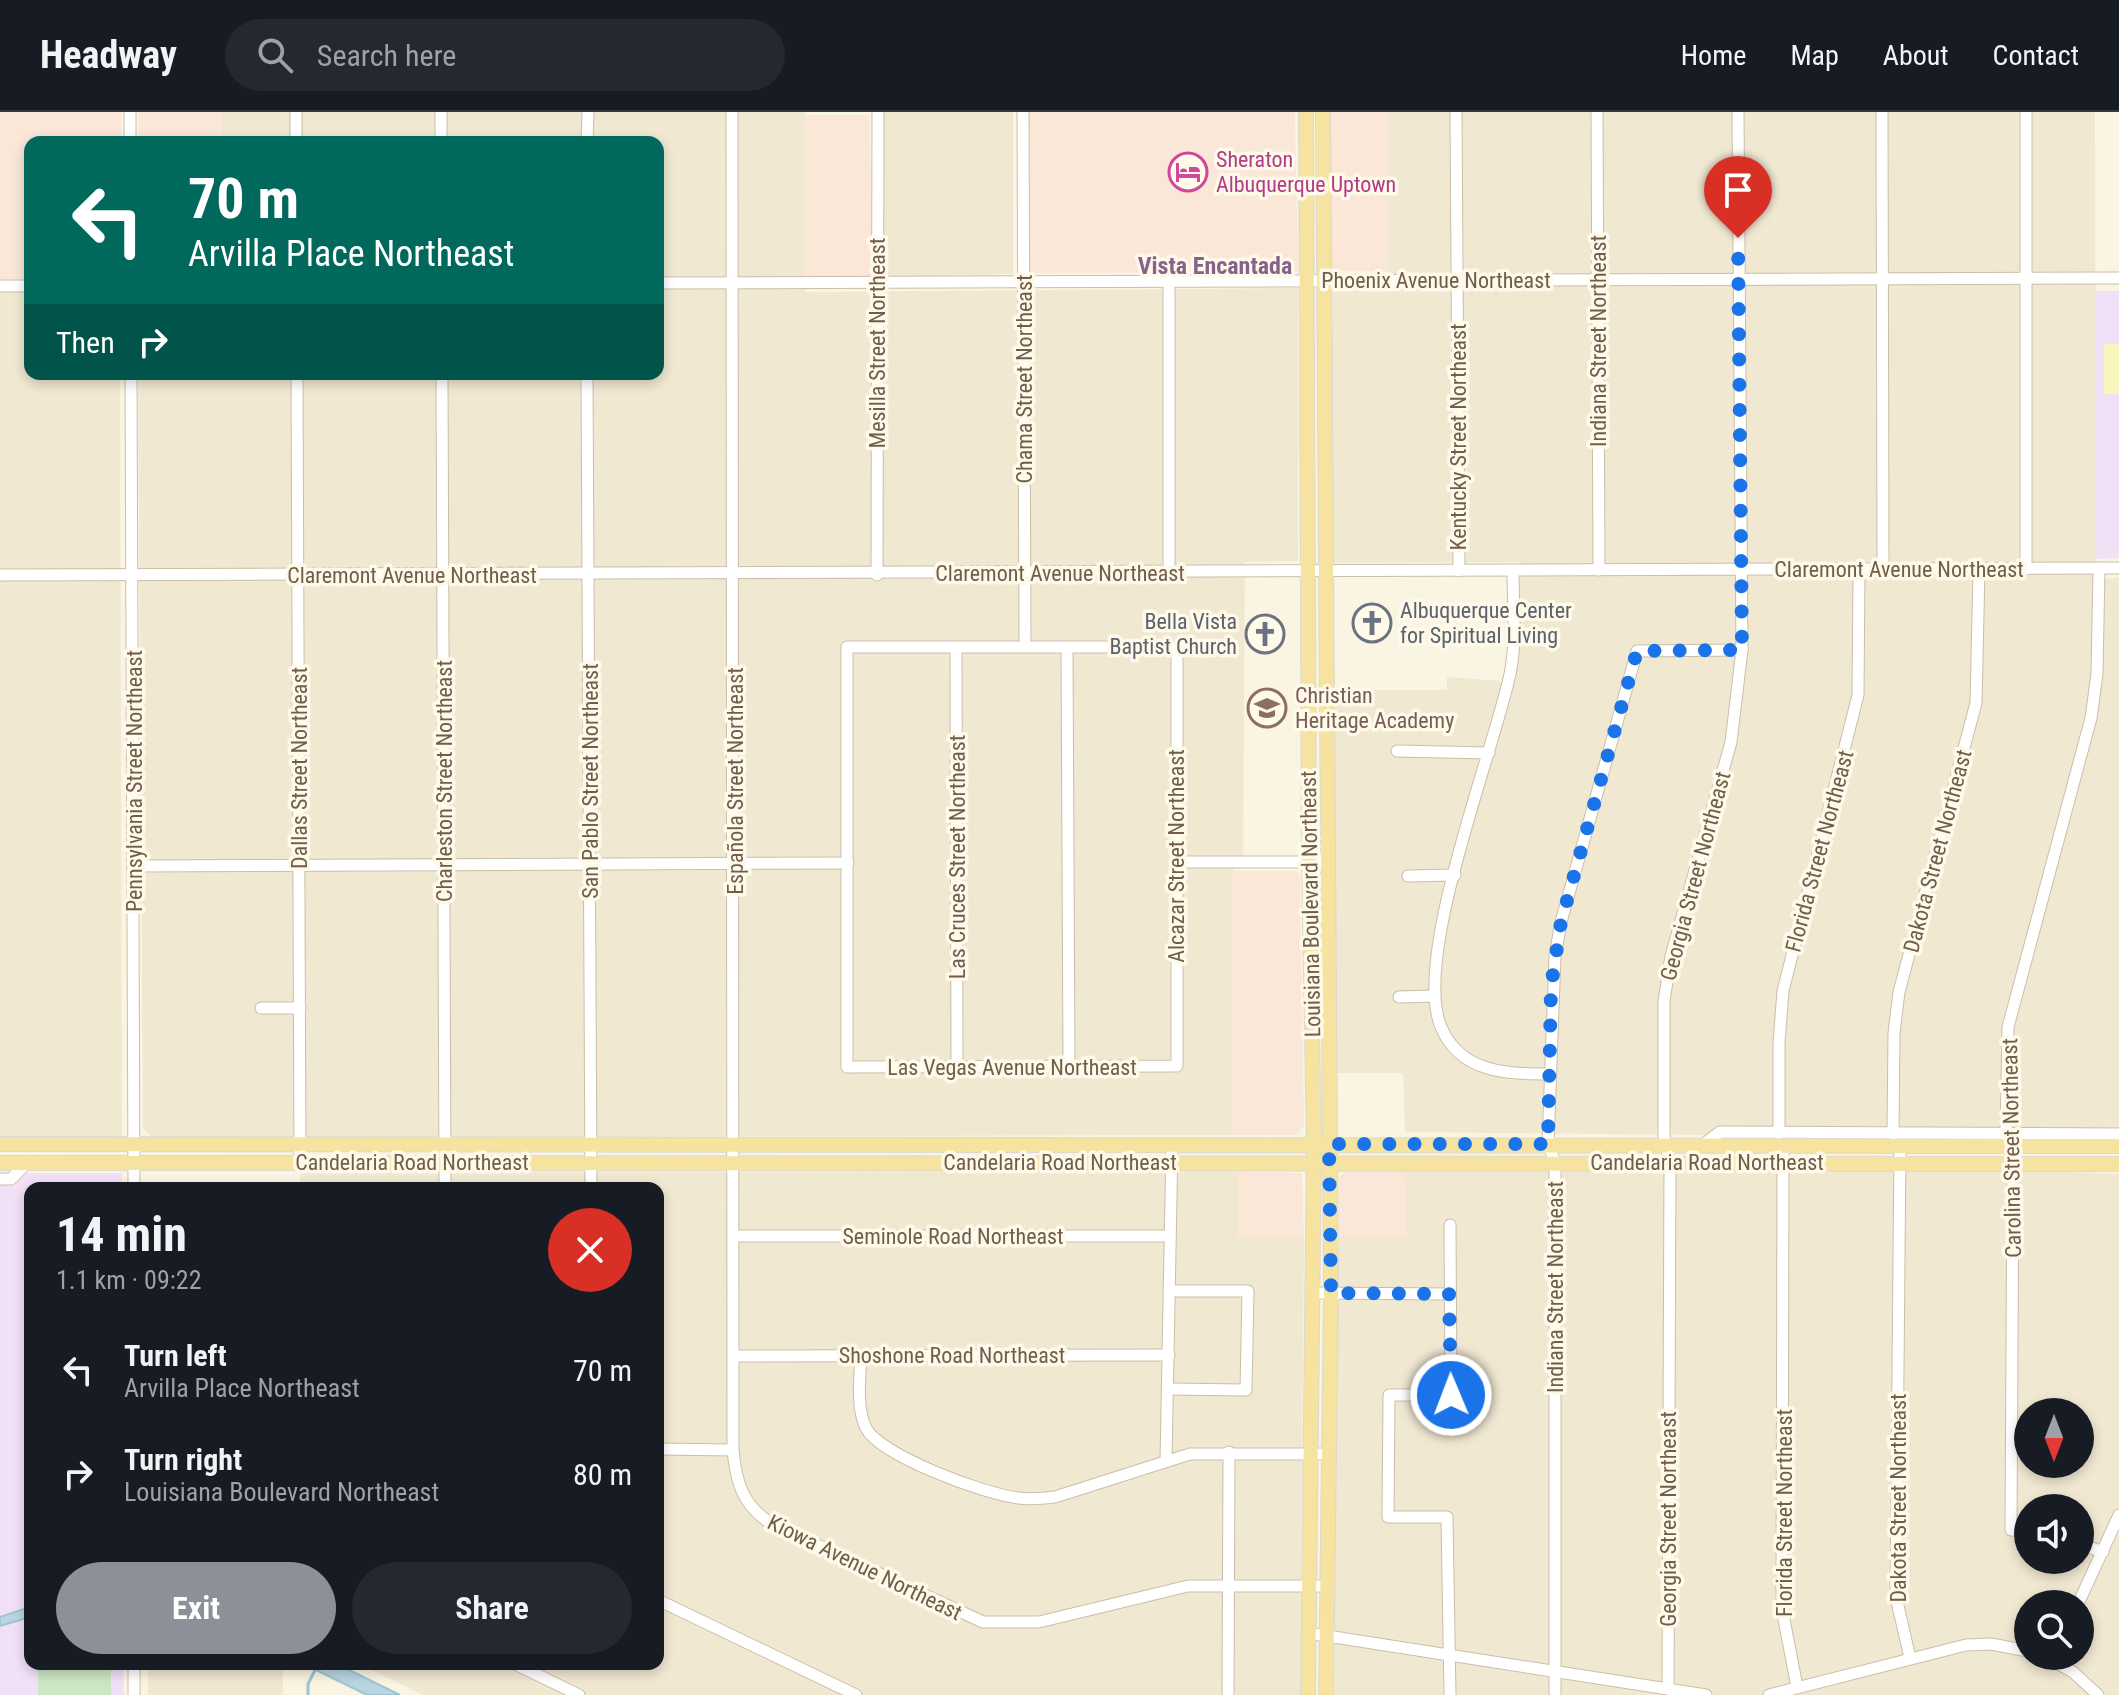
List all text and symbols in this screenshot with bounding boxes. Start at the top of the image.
search box [225,19,785,91]
text: Headway [40,33,177,77]
icon: search [253,33,297,77]
text: Search here [317,38,456,73]
text: Home [1681,39,1746,72]
text: Map [1790,39,1839,72]
text: About [1883,39,1949,72]
text: Contact [1993,39,2079,72]
place label: Sheraton Albuquerque Uptown [1216,147,1396,197]
hotel icon: Sheraton Albuquerque Uptown [1167,151,1209,193]
pin [1704,156,1772,238]
text: 70 m [188,166,299,232]
icon: left [56,168,160,272]
icon: arrive [1716,168,1760,212]
text: Arvilla Place Northeast [188,233,514,275]
street label: Indiana Street Northeast [1586,235,1611,447]
street label: Mesilla Street Northeast [865,238,890,448]
district label: Vista Encantada [1138,252,1292,280]
street label: Phoenix Avenue Northeast [1321,268,1551,293]
street label: Chama Street Northeast [1012,275,1037,483]
icon: right [131,320,175,364]
street label: Kentucky Street Northeast [1446,323,1471,551]
text: Then [56,325,115,360]
street label: Claremont Avenue Northeast [1774,557,2024,582]
street label: Claremont Avenue Northeast [935,561,1185,586]
street label: Claremont Avenue Northeast [287,563,537,588]
place label: Albuquerque Center for Spiritual Living [1400,598,1572,648]
church icon: Albuquerque Center for Spiritual Living [1351,602,1393,644]
place label: Bella Vista Baptist Church [1109,609,1237,659]
church icon: Bella Vista Baptist Church [1244,613,1286,655]
street label: Pennsylvania Street Northeast [122,650,147,912]
street label: Charleston Street Northeast [432,660,457,902]
street label: San Pablo Street Northeast [578,663,603,899]
street label: Dallas Street Northeast [287,667,312,869]
street label: Española Street Northeast [723,667,748,895]
place label: Christian Heritage Academy [1295,683,1454,733]
school or university icon: Christian Heritage Academy [1246,687,1288,729]
street label: Las Cruces Street Northeast [945,735,970,979]
street label: Florida Street Northeast [1780,747,1858,955]
street label: Dakota Street Northeast [1898,747,1977,955]
street label: Alcazar Street Northeast [1164,749,1189,963]
street label: Georgia Street Northeast [1656,769,1735,983]
street label: Louisiana Boulevard Northeast [1296,770,1325,1038]
street label: Carolina Street Northeast [1997,1038,2026,1258]
street label: Las Vegas Avenue Northeast [887,1055,1137,1080]
street label: Candelaria Road Northeast [295,1150,529,1175]
street label: Candelaria Road Northeast [943,1150,1177,1175]
street label: Candelaria Road Northeast [1590,1150,1824,1175]
street label: Indiana Street Northeast [1543,1181,1568,1393]
text: 14 min [56,1206,187,1263]
button: close [548,1208,632,1292]
street label: Seminole Road Northeast [842,1224,1064,1249]
text: 1.1 km · 09:22 [56,1265,201,1295]
text: Turn left [124,1338,227,1373]
street label: Shoshone Road Northeast [839,1343,1065,1368]
icon: left [56,1348,100,1392]
text: 70 m [573,1353,632,1388]
position arrow [1409,1353,1493,1437]
text: Arvilla Place Northeast [124,1373,360,1403]
street label: Dakota Street Northeast [1886,1393,1911,1603]
north arrow [2014,1398,2094,1478]
map controls [2014,1398,2094,1670]
street label: Florida Street Northeast [1772,1409,1797,1617]
street label: Georgia Street Northeast [1656,1411,1681,1627]
text: Turn right [124,1442,242,1477]
icon: right [56,1452,100,1496]
text: 80 m [573,1457,632,1492]
text: Louisiana Boulevard Northeast [124,1477,439,1507]
button: sound [2014,1494,2094,1574]
street label: Kiowa Avenue Northeast [764,1510,966,1625]
button: Exit [56,1562,336,1654]
button: Share [352,1562,632,1654]
button: search [2014,1590,2094,1670]

